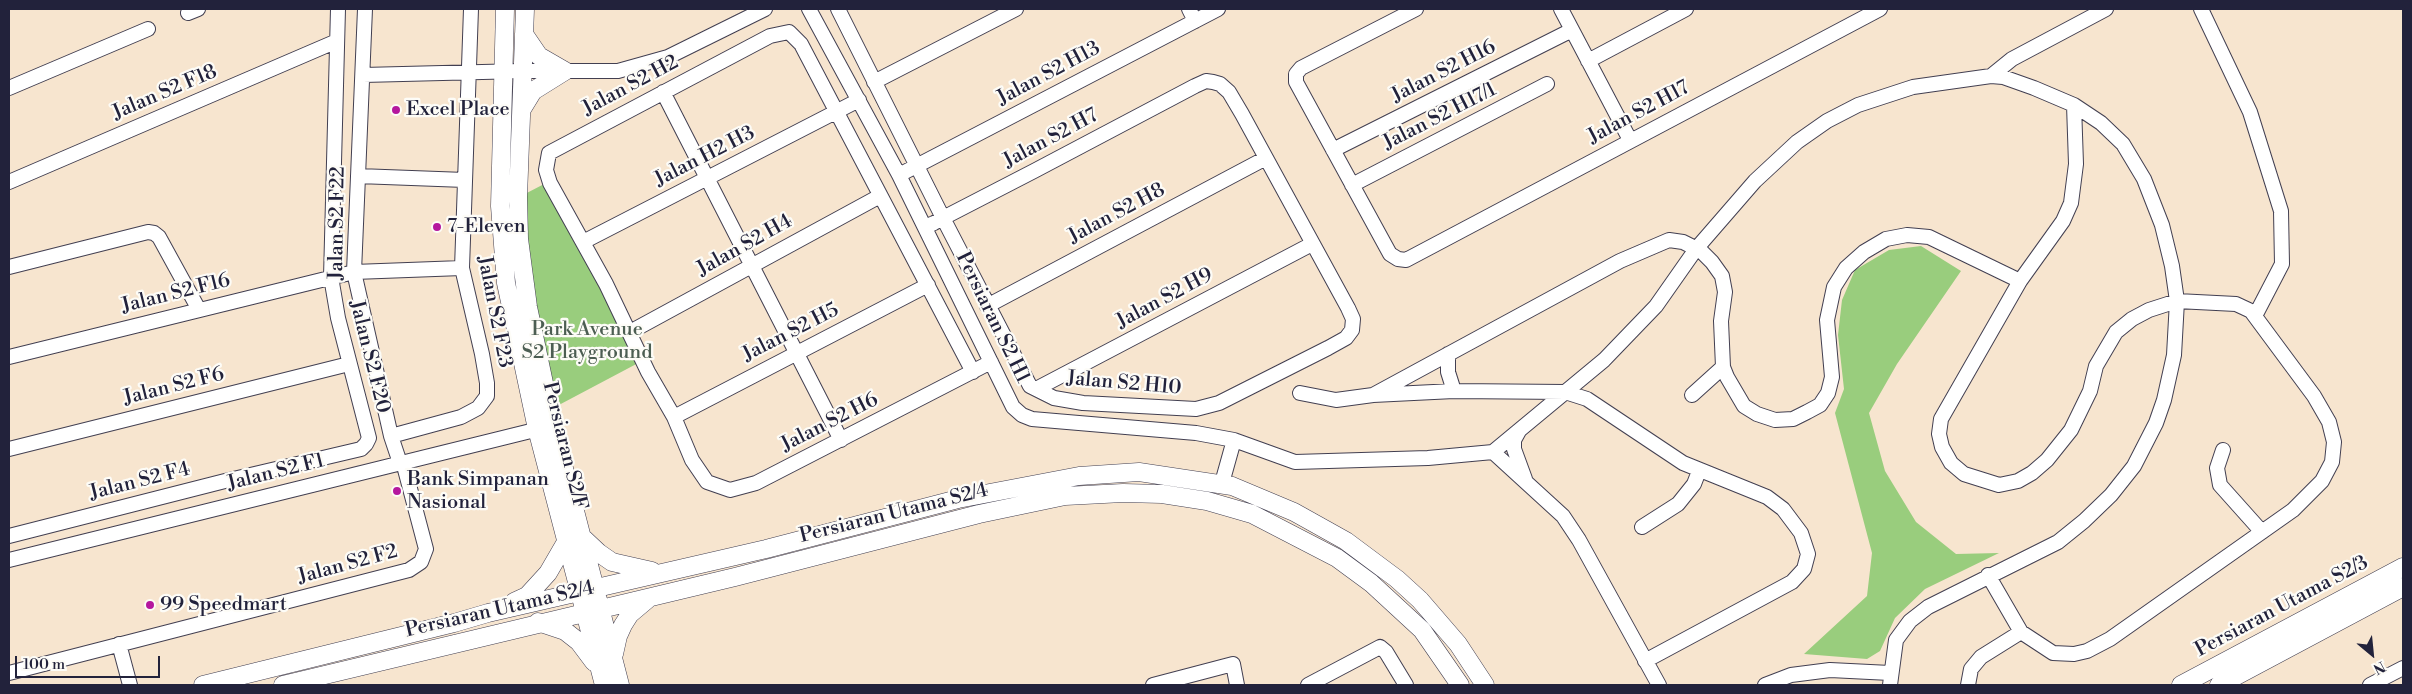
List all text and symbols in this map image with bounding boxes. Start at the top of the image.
street label: Jalan S2 H16 [1388,35,1500,109]
street label: Jalan S2 H13 [993,37,1105,111]
street label: Jalan S2 H2 [579,51,683,121]
street label: Jalan S2 F18 [109,60,221,126]
street label: Jalan S2 H17 [1584,76,1694,150]
street label: Jalan S2 H17/1 [1379,78,1501,156]
place label: Excel Place [406,98,510,122]
marker: Excel Place [390,104,402,116]
street label: Jalan S2 H7 [1000,104,1102,174]
street label: Jalan H2 H3 [651,122,759,192]
street label: Jalan S2 F22 [325,166,351,280]
street label: Jalan S2 H8 [1065,179,1169,249]
street label: Jalan S2 H4 [693,210,797,282]
place label: 7-Eleven [447,215,526,239]
marker: 7-Eleven [431,221,443,233]
street label: Persiaran S2 H1 [950,248,1034,388]
street label: Jalan S2 F23 [471,254,517,370]
street label: Jalan S2 H9 [1113,264,1217,334]
street label: Jalan S2 F16 [119,269,233,319]
street label: Jalan S2 F20 [343,298,395,416]
street label: Jalan S2 H5 [739,299,843,367]
park label: Park Avenue S2 Playground [521,318,653,365]
street label: Jalan S2 F6 [121,363,227,411]
street label: Jalan S2 H10 [1066,367,1182,401]
street label: Persiaran S2/F [536,379,592,513]
street label: Jalan S2 H6 [777,388,883,458]
street label: Jalan S2 F1 [225,449,327,497]
street label: Jalan S2 F4 [87,458,193,506]
place label: Bank Simpanan Nasional [407,468,549,515]
street label: Persiaran Utama S2/4 [797,479,991,549]
marker: Bank Simpanan Nasional [391,485,403,497]
street label: Jalan S2 F2 [296,540,400,590]
street label: Persiaran Utama S2/3 [2191,551,2373,663]
street label: Persiaran Utama S2/4 [403,577,597,643]
place label: 99 Speedmart [160,593,287,617]
marker: 99 Speedmart [144,599,156,611]
north arrow [2347,629,2397,679]
scale bar [18,646,162,678]
text: 100 m [23,655,65,674]
text: N [2370,657,2388,678]

